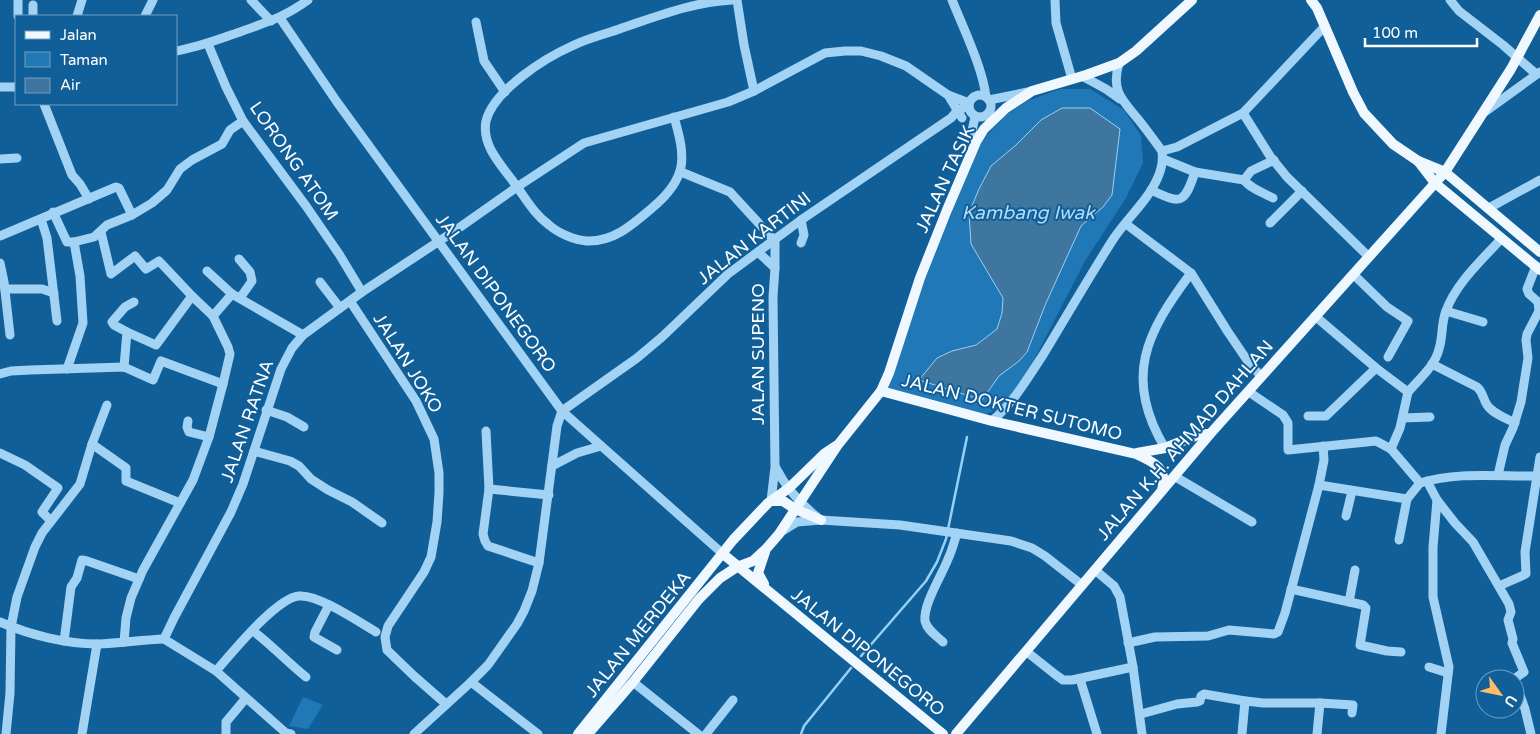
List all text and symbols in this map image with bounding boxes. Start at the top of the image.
legend [15,15,178,105]
scale bar [1365,15,1478,47]
text: 100 m [1372,24,1418,42]
text: Jalan [60,26,97,44]
text: Taman [60,51,108,69]
text: Air [60,76,81,94]
street label: LORONG ATOM [245,97,343,225]
street label: JALAN TASIK [911,122,979,236]
street label: JALAN KARTINI [693,187,815,289]
water label: Kambang Iwak [961,202,1096,224]
street label: JALAN DIPONEGORO [431,209,561,377]
street label: JALAN SUPENO [747,283,769,425]
street label: JALAN JOKO [369,309,447,417]
street label: JALAN K.H. AHMAD DAHLAN [1092,335,1278,545]
street label: JALAN RATNA [216,357,278,485]
street label: JALAN DOKTER SUTOMO [899,369,1125,445]
street label: JALAN MERDEKA [580,566,696,702]
street label: JALAN DIPONEGORO [787,583,949,721]
north arrow [1475,669,1525,719]
text: U [1500,692,1521,710]

